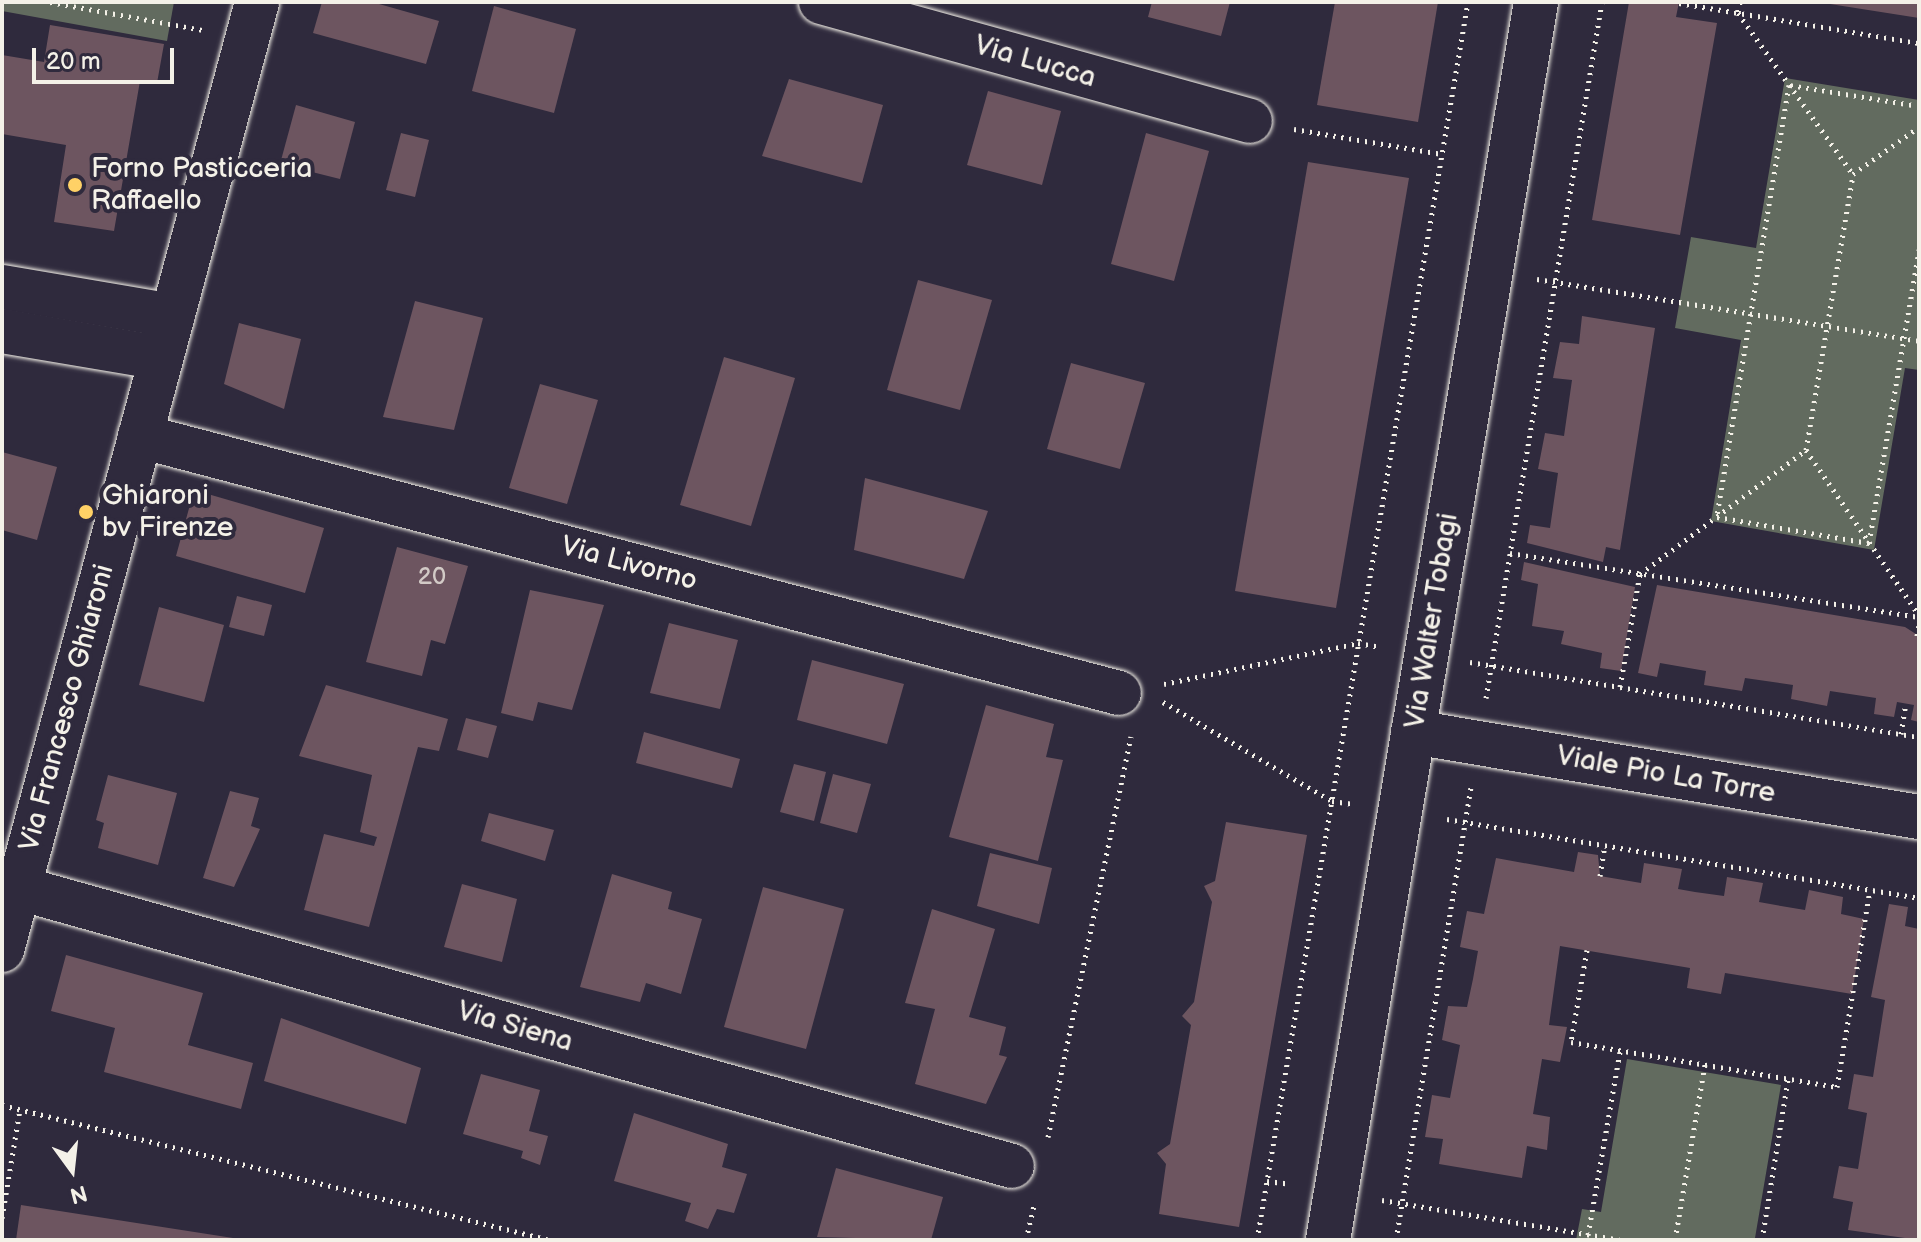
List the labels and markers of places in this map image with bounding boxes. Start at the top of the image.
place label: Forno Pasticceria Raffaello [91,152,312,218]
marker: Forno Pasticceria Raffaello [66,176,84,194]
place label: Ghiaroni bv Firenze [102,479,233,545]
marker: Ghiaroni bv Firenze [77,503,95,521]

